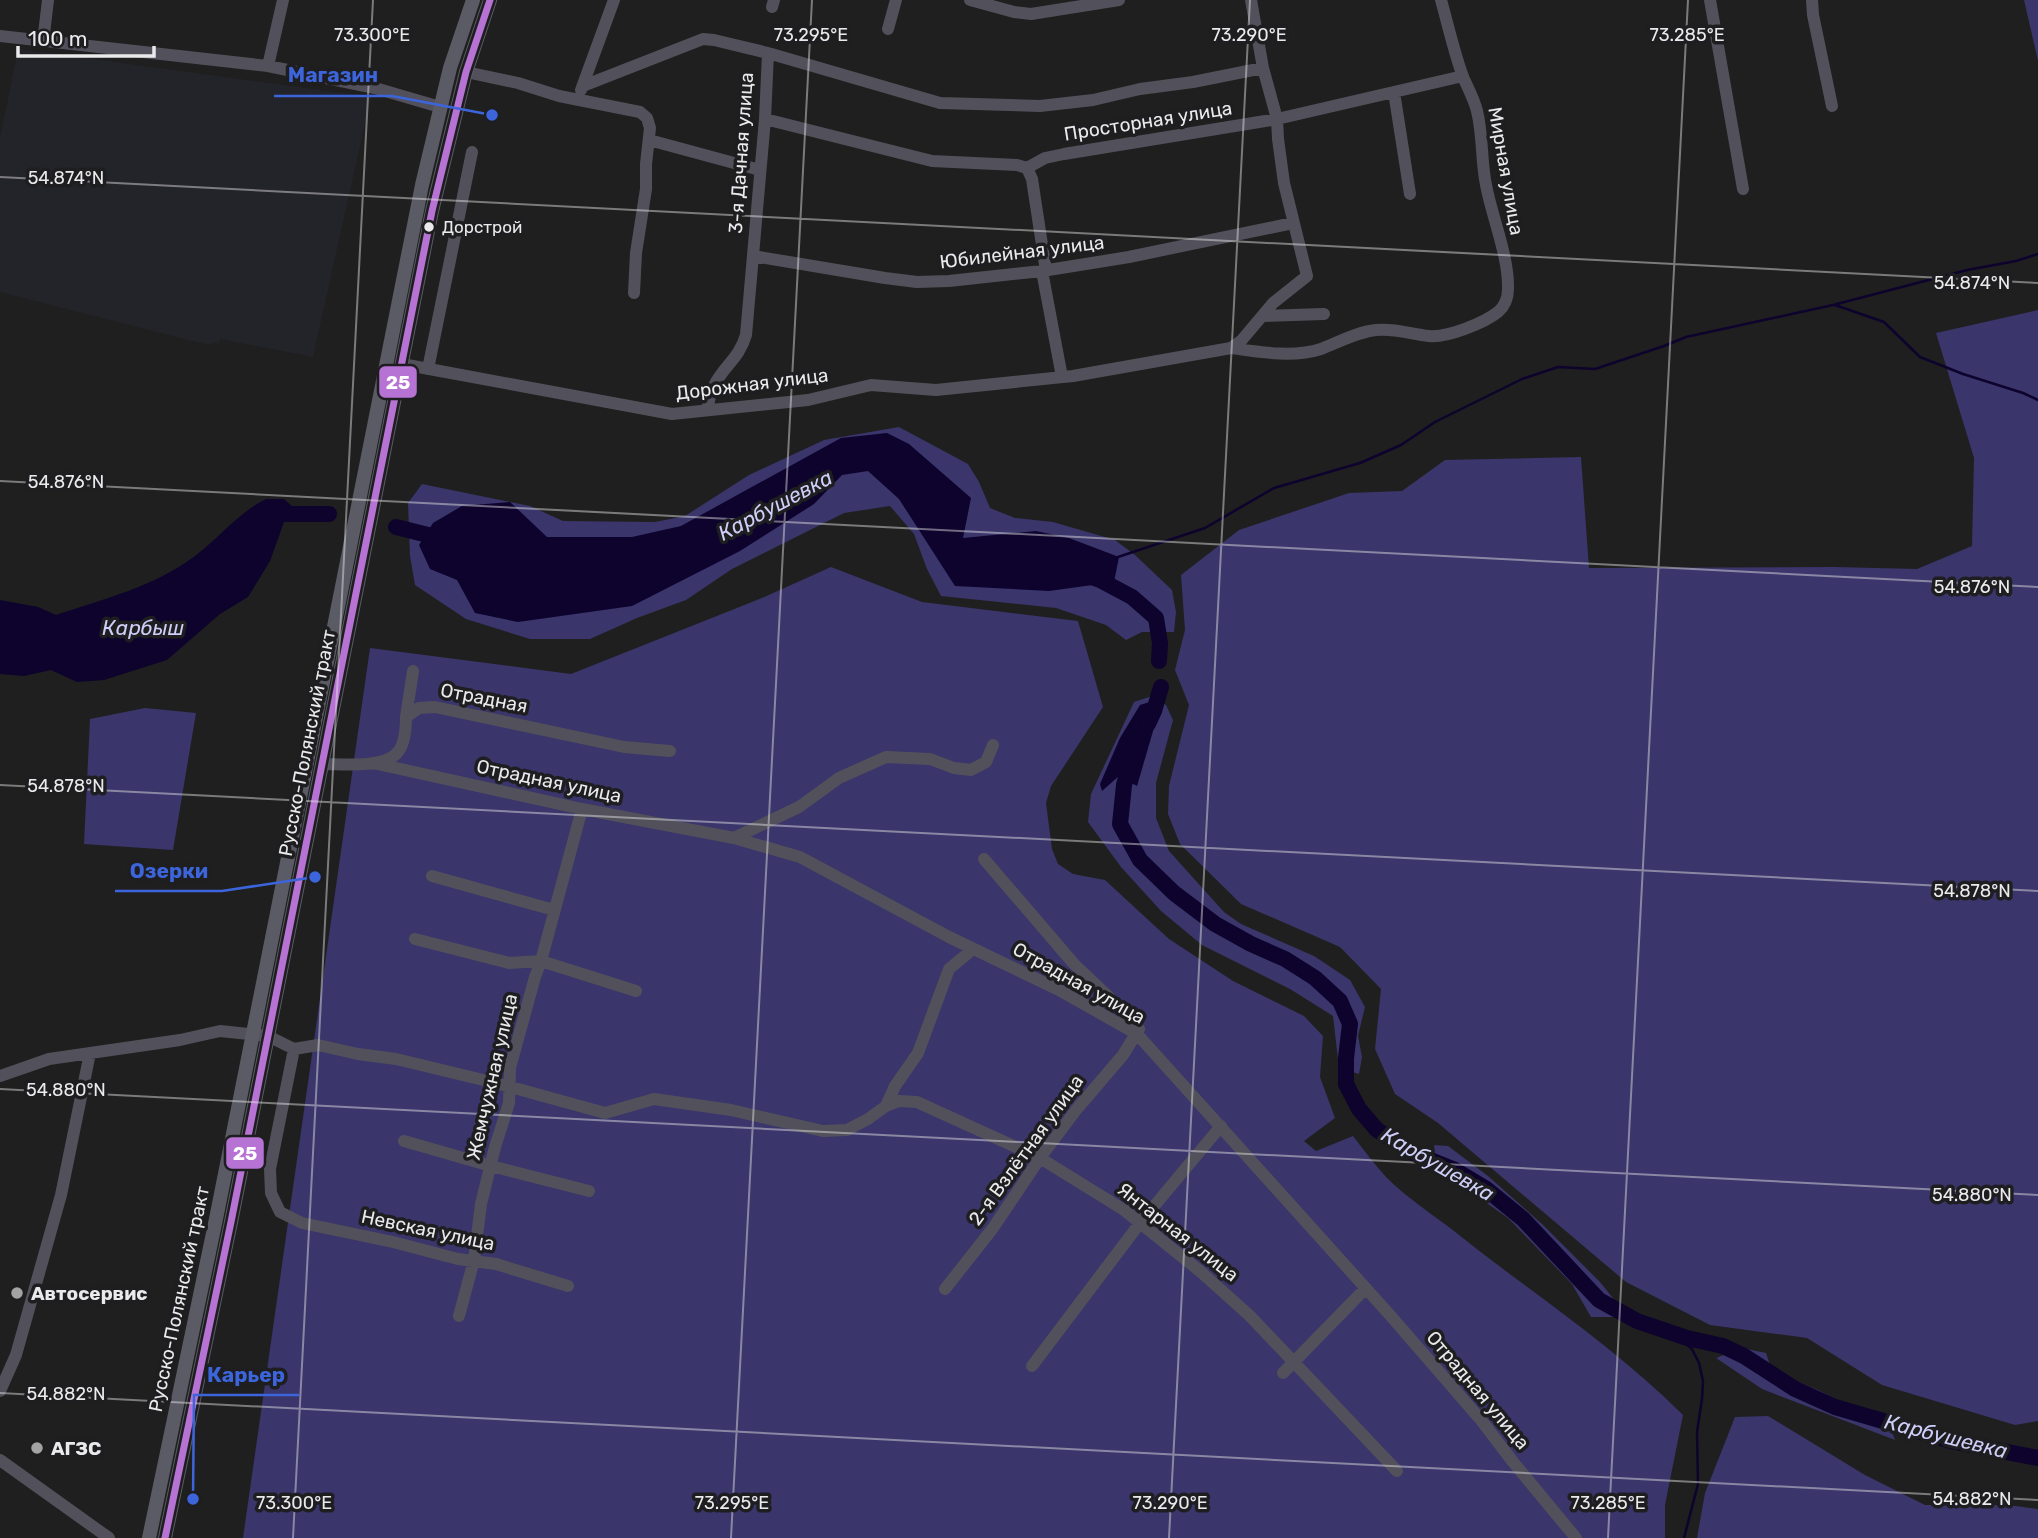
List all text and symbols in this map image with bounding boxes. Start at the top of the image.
scale bar [18,14,154,58]
text: 73.300°E [334,24,410,46]
text: 73.295°E [774,24,848,46]
text: 73.290°E [1211,24,1287,46]
text: 73.285°E [1649,24,1725,46]
text: 100 m [28,26,87,51]
callout: Магазин [274,54,392,96]
text: Магазин [288,62,378,87]
street label: 3-я Дачная улица [724,72,758,234]
street label: Просторная улица [1062,96,1234,146]
street label: Мирная улица [1483,105,1529,237]
text: 54.874°N [28,167,104,189]
place label: Дорстрой [442,217,522,237]
marker: Дорстрой [422,220,436,234]
street label: Юбилейная улица [938,230,1106,274]
text: 54.874°N [1934,272,2010,294]
street label: Дорожная улица [674,363,830,405]
line badge: 25 [378,365,418,399]
text: 25 [386,371,410,394]
water label: Карбушевка [714,464,836,546]
text: 54.876°N [28,471,104,493]
text: 54.876°N [1934,576,2010,598]
water label: Карбыш [102,615,184,640]
street label: Русско-Полянский тракт [274,628,340,858]
street label: Отрадная [439,678,529,718]
street label: Отрадная улица [474,754,624,808]
text: 54.878°N [27,775,105,797]
callout: Озерки [115,849,222,891]
text: Озерки [130,858,208,883]
text: 54.878°N [1933,880,2011,902]
street label: Отрадная улица [1009,937,1149,1029]
street label: Жемчужная улица [462,992,522,1162]
street label: 2-я Взлётная улица [964,1070,1088,1230]
text: 54.880°N [26,1079,106,1101]
water label: Карбушевка [1377,1122,1499,1206]
line badge: 25 [225,1136,265,1170]
text: 25 [233,1142,257,1165]
street label: Янтарная улица [1113,1178,1243,1286]
street label: Русско-Полянский тракт [144,1184,214,1414]
text: 54.880°N [1932,1184,2012,1206]
street label: Невская улица [359,1205,497,1255]
place label: Автосервис [31,1282,147,1305]
marker: Автосервис [9,1285,25,1301]
street label: Отрадная улица [1422,1326,1534,1454]
callout: Карьер [194,1353,299,1395]
text: Карьер [207,1362,285,1387]
text: 54.882°N [27,1383,105,1405]
water label: Карбушевка [1882,1409,2010,1463]
place label: АГЗС [51,1437,101,1460]
marker: АГЗС [29,1440,45,1456]
text: 54.882°N [1933,1488,2011,1510]
text: 73.300°E [256,1492,332,1514]
text: 73.295°E [695,1492,769,1514]
text: 73.290°E [1132,1492,1208,1514]
text: 73.285°E [1570,1492,1646,1514]

